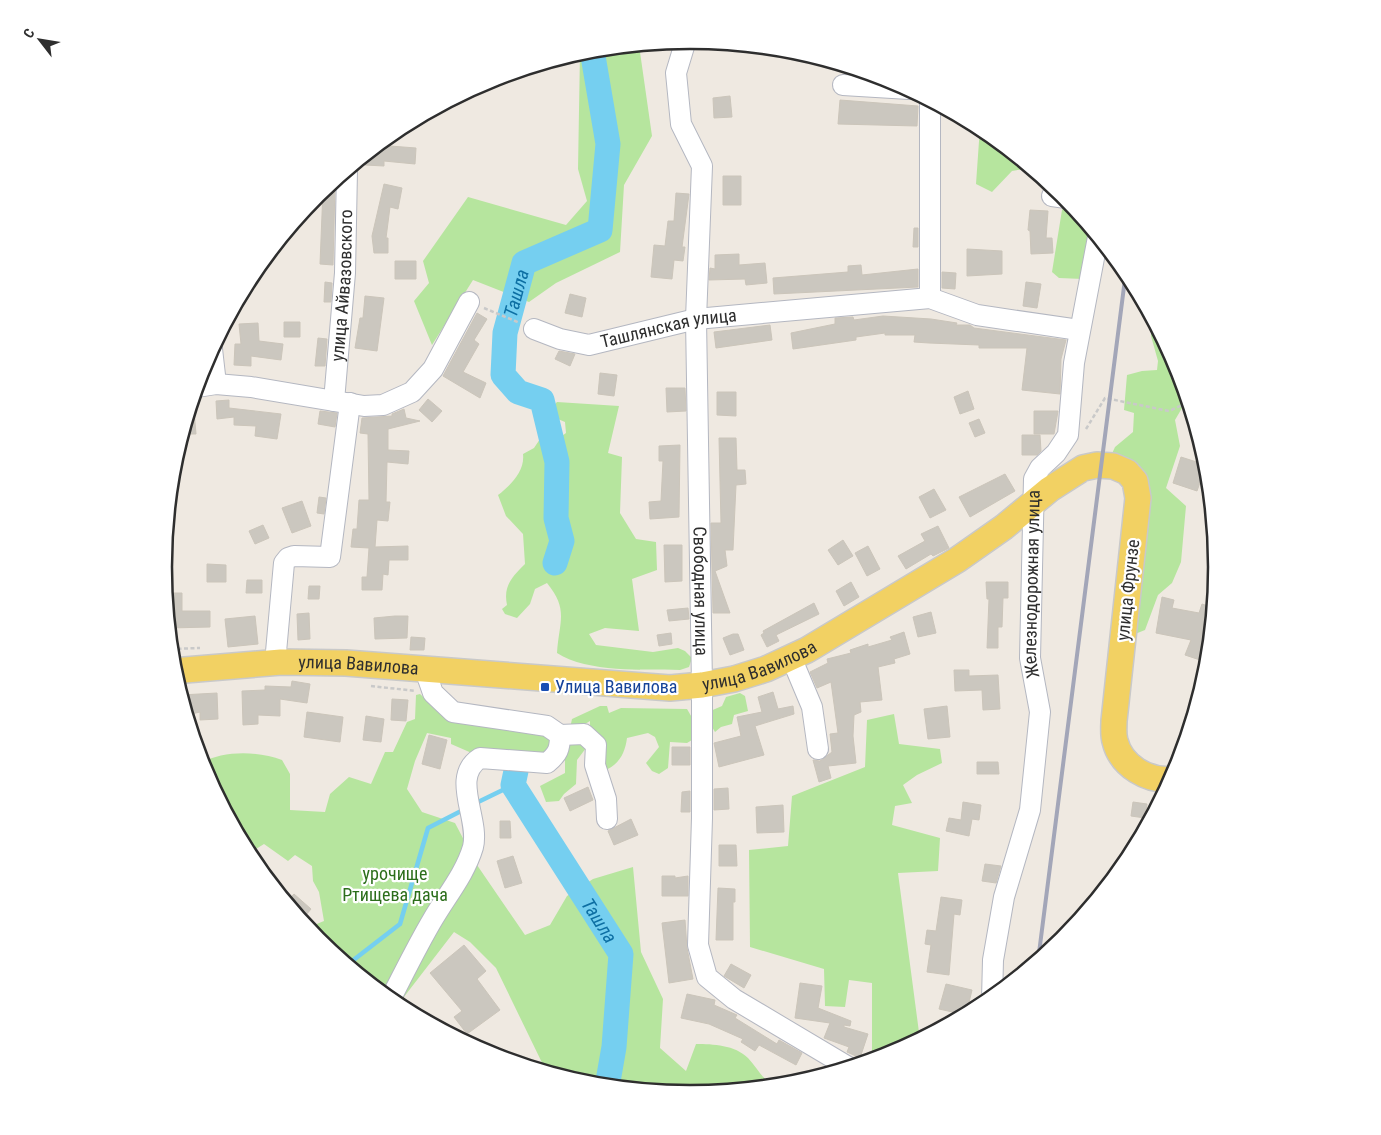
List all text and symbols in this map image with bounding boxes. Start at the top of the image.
north arrow [15,15,65,65]
text: С [20,26,38,41]
street label: улица Айвазовского [326,209,356,362]
water label: Ташла [499,267,534,320]
street label: Ташлянская улица [598,304,738,352]
street label: Железнодорожная улица [1019,490,1044,680]
street label: Свободная улица [689,526,713,656]
street label: улица Фрунзе [1112,538,1143,642]
street label: улица Вавилова [700,636,820,695]
street label: улица Вавилова [298,651,419,679]
place label: Улица Вавилова [555,676,677,697]
marker: Улица Вавилова [539,681,551,693]
park label: урочище Ртищева дача [342,863,448,905]
water label: Ташла [576,894,622,947]

